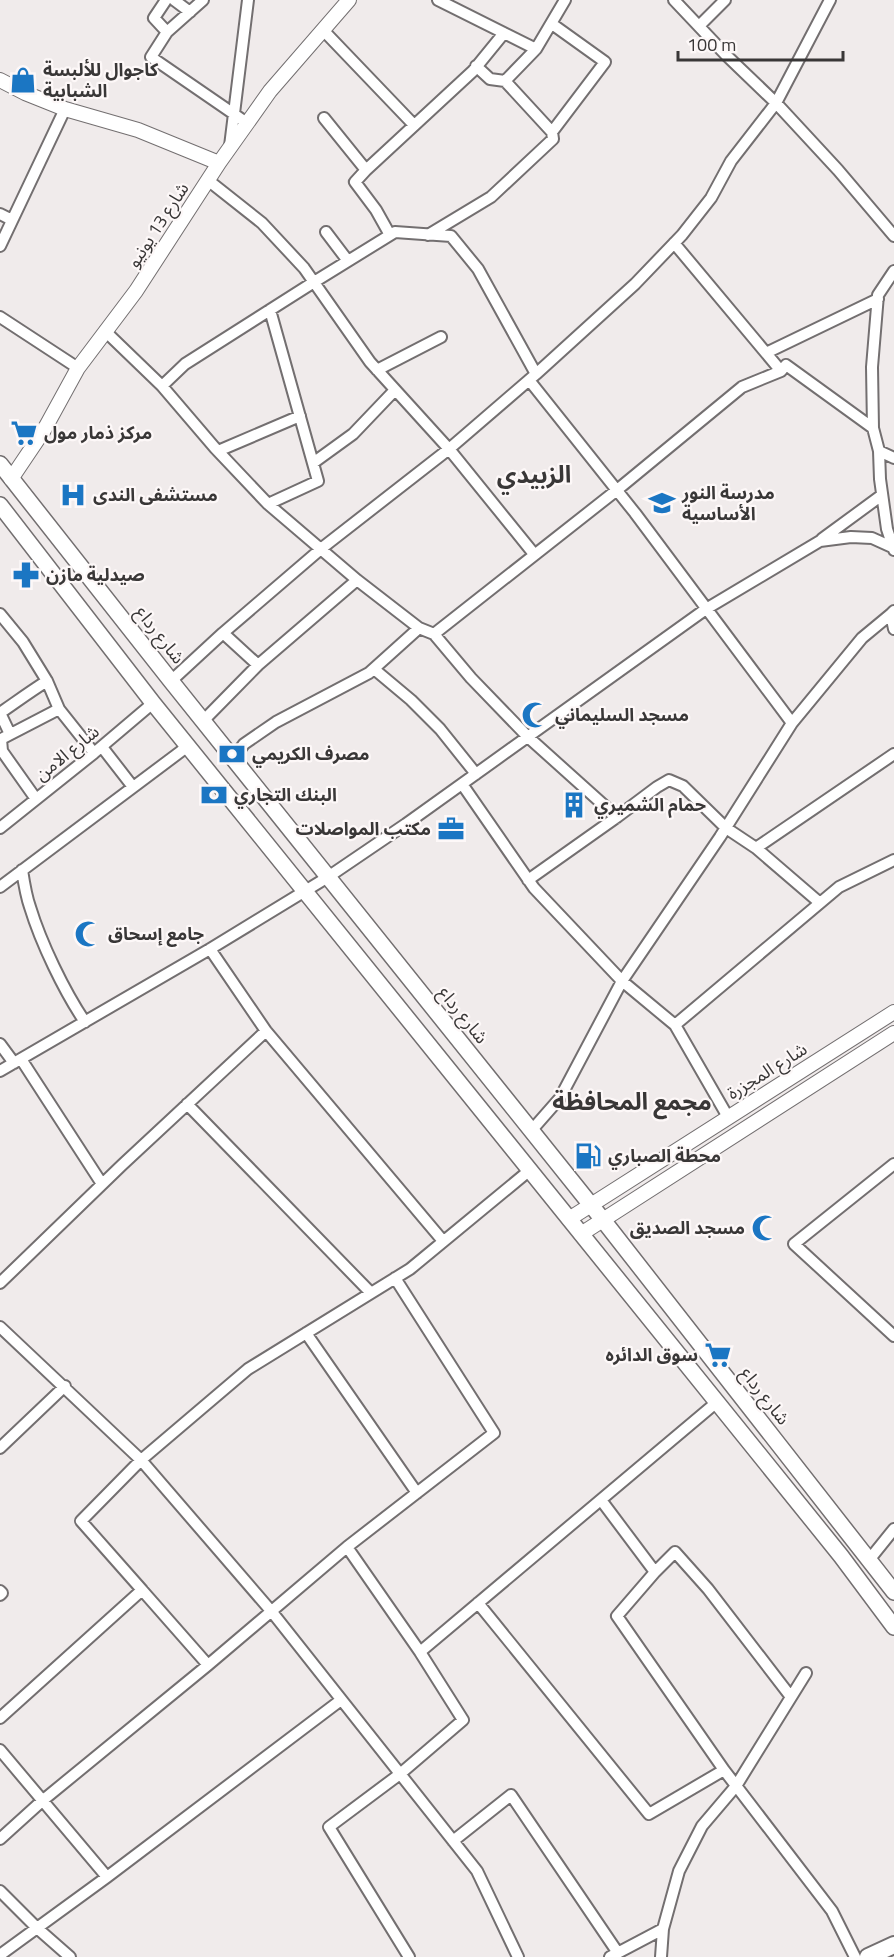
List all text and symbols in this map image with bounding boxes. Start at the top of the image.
scale bar [678,24,843,62]
text: 100 m [687,31,736,58]
place label: كاجوال للألبسة الشبابية [43,56,159,104]
shop icon: كاجوال للألبسة الشبابية [8,65,38,95]
street label: شارع 13 يونيو [120,177,196,273]
supermarket icon: مركز ذمار مول [9,418,39,448]
place label: مركز ذمار مول [44,419,152,446]
district label: الزبيدي [497,456,571,495]
place label: مدرسة النور الأساسية [681,479,775,527]
hospital icon: مستشفى الندى [58,480,88,510]
place label: مستشفى الندى [93,481,218,508]
school or university icon: مدرسة النور الأساسية [647,488,677,518]
pharmacy icon: صيدلية مازن [11,560,41,590]
place label: صيدلية مازن [46,561,145,588]
street label: شارع رداع [128,600,192,670]
mosque icon: مسجد السليماني [520,700,550,730]
place label: مسجد السليماني [555,701,689,729]
street label: شارع الامن [29,718,105,788]
bank icon: مصرف الكريمي [217,739,247,769]
place label: مصرف الكريمي [252,740,370,768]
bank icon: البنك التجاري [199,780,229,810]
place label: البنك التجاري [234,781,337,809]
building icon: حمام الشميري [559,790,589,820]
place label: حمام الشميري [594,791,706,819]
office icon: مكتب المواصلات [436,814,466,844]
place label: مكتب المواصلات [295,815,431,842]
mosque icon: جامع إسحاق [73,919,103,949]
place label: جامع إسحاق [108,920,204,947]
street label: شارع رداع [431,980,495,1050]
street label: شارع المجزرة [721,1035,813,1107]
district label: مجمع المحافظة [552,1083,712,1120]
fuel station icon: محطة الصباري [573,1141,603,1171]
place label: محطة الصباري [608,1142,721,1170]
mosque icon: مسجد الصديق [750,1213,780,1243]
place label: مسجد الصديق [630,1214,745,1241]
supermarket icon: سوق الدائره [703,1340,733,1370]
place label: سوق الدائره [606,1341,698,1368]
street label: شارع رداع [733,1361,797,1431]

